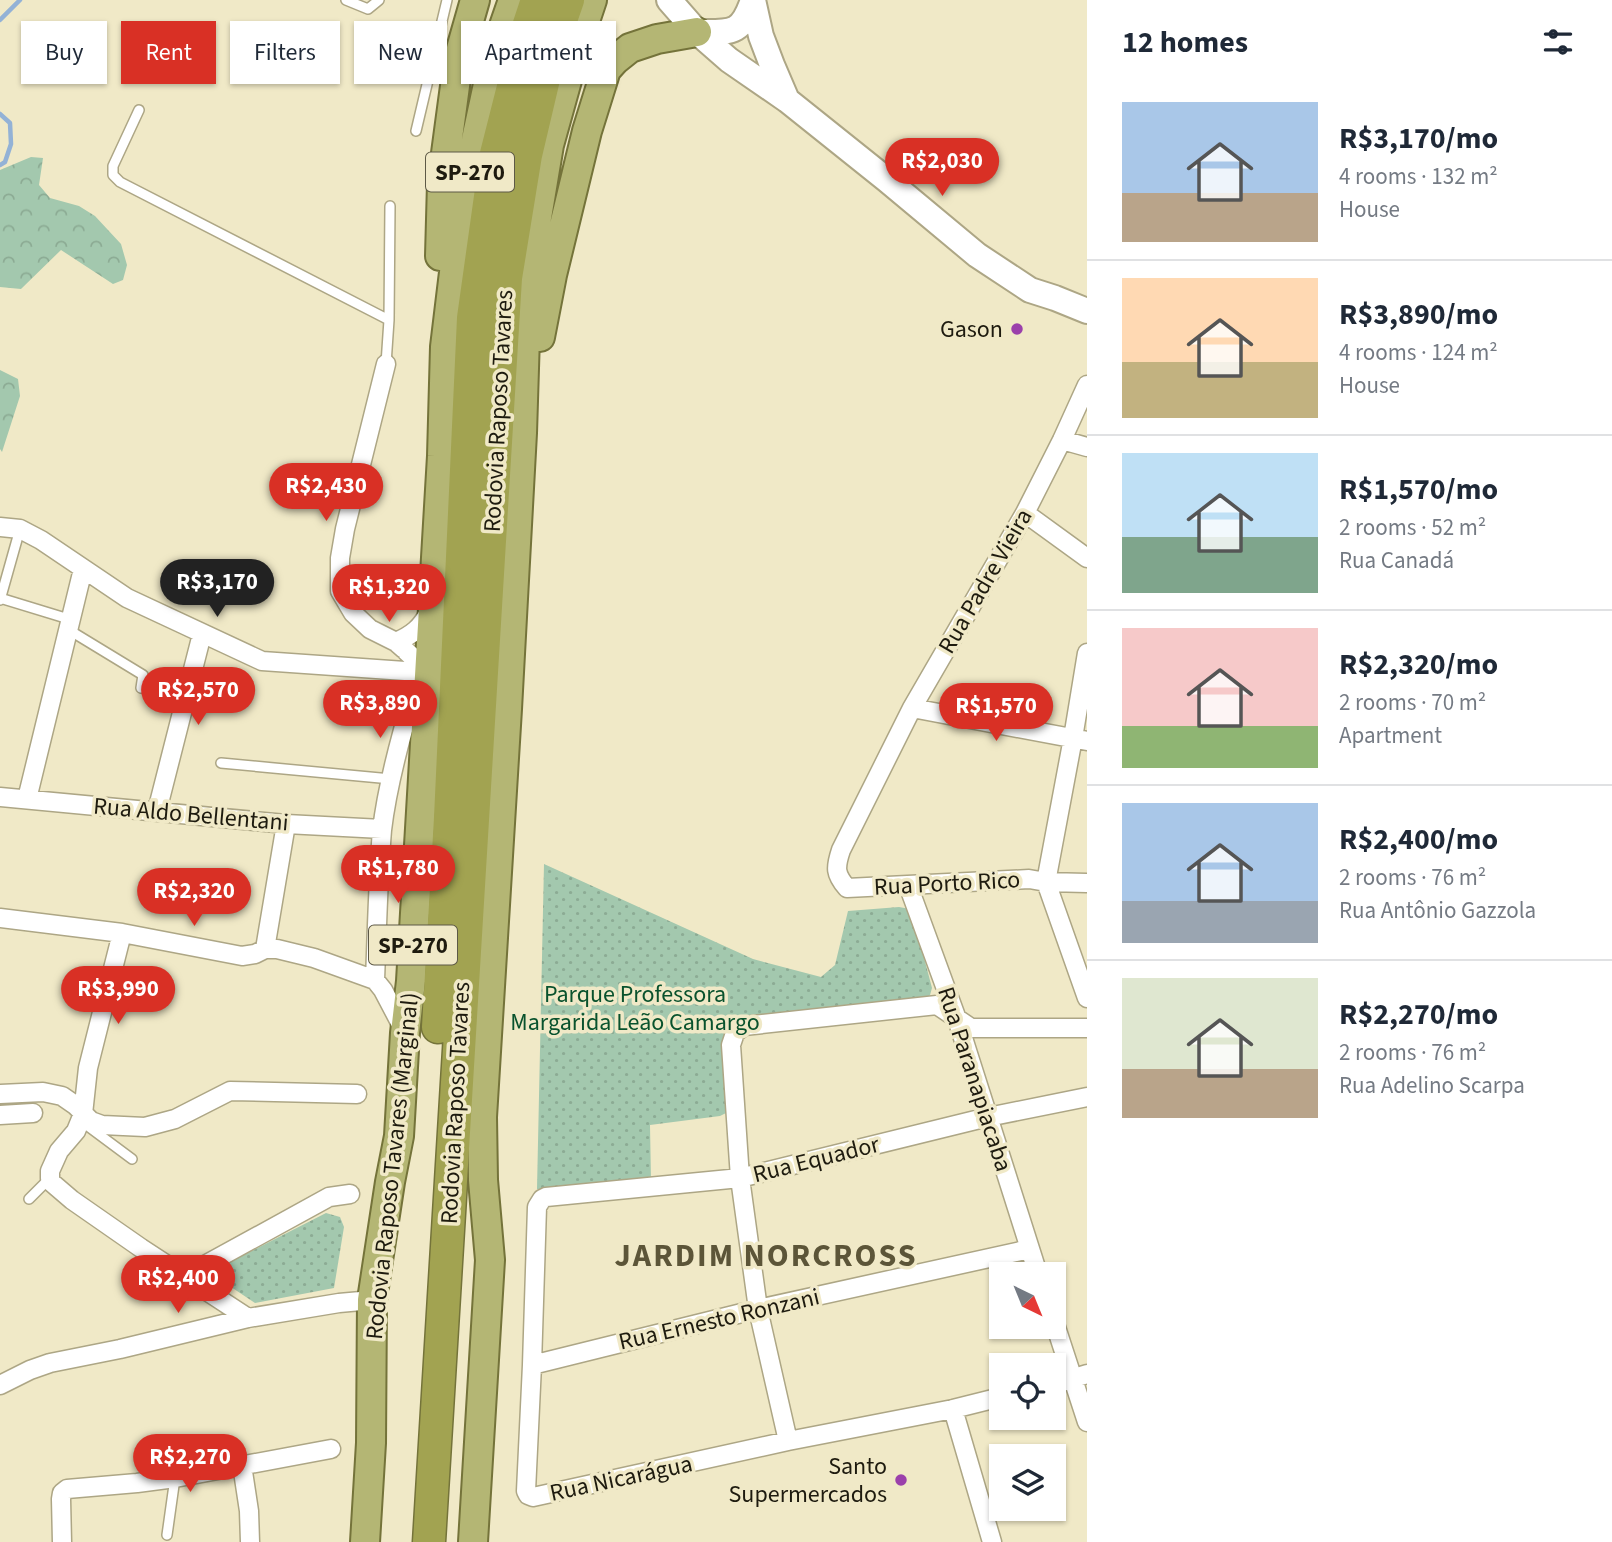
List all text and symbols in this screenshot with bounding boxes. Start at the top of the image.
chip: Buy [21,21,107,84]
chip: Rent [121,21,216,84]
chip: Filters [230,21,340,84]
chip: New [354,21,447,84]
chip: Apartment [461,21,616,84]
text: 12 homes [1122,21,1248,64]
icon: filters [1539,23,1577,61]
text: R$3,170/mo [1339,117,1498,160]
icon: home [1178,130,1262,214]
pin: R$2,030 [877,138,1007,198]
text: R$2,030 [901,144,983,177]
road number: SP-270 [426,153,514,192]
text: 4 rooms · 132 m² [1339,160,1498,193]
text: House [1339,193,1400,226]
street label: Rodovia Raposo Tavares [475,289,522,533]
text: R$3,890/mo [1339,293,1498,336]
icon: home [1178,306,1262,390]
place label: Gason [940,312,1003,347]
marker: Gason [1009,321,1025,337]
text: 4 rooms · 124 m² [1339,336,1498,369]
text: House [1339,369,1400,402]
pin: R$2,430 [261,463,391,523]
text: R$1,570/mo [1339,468,1498,511]
text: R$2,430 [285,469,367,502]
icon: home [1178,481,1262,565]
street label: Rua Padre Vieira [930,502,1041,660]
text: 2 rooms · 52 m² [1339,511,1486,544]
text: Rua Canadá [1339,544,1454,577]
pin: R$3,170 [152,560,282,619]
pin: R$1,320 [324,564,454,624]
text: R$3,170 [176,565,258,598]
text: R$1,320 [348,570,430,603]
text: R$2,320/mo [1339,643,1498,686]
icon: home [1178,656,1262,740]
pin: R$2,570 [133,668,263,727]
text: R$2,570 [157,673,239,706]
pin: R$3,890 [315,680,445,740]
pin: R$1,570 [931,684,1061,743]
text: R$3,890 [339,686,421,719]
text: 2 rooms · 70 m² [1339,686,1486,719]
text: R$1,570 [955,689,1037,722]
text: Apartment [1339,719,1442,752]
street label: Rua Aldo Bellentani [92,789,290,840]
text: R$2,400/mo [1339,818,1498,861]
icon: home [1178,831,1262,915]
pin: R$1,780 [333,846,463,905]
text: R$1,780 [357,851,439,884]
text: 2 rooms · 76 m² [1339,861,1486,894]
street label: Rua Porto Rico [873,862,1021,905]
pin: R$2,320 [129,869,259,928]
text: R$2,320 [153,874,235,907]
text: Rua Antônio Gazzola [1339,894,1536,927]
road number: SP-270 [369,926,457,964]
pin: R$3,990 [53,967,183,1026]
text: R$3,990 [77,972,159,1005]
park label: Parque Professora Margarida Leão Camargo [510,977,760,1040]
street label: Rodovia Raposo Tavares [432,981,479,1225]
street label: Rua Paranapiacaba [928,982,1021,1176]
street label: Rodovia Raposo Tavares (Marginal) [357,991,428,1341]
text: R$2,270/mo [1339,993,1498,1036]
icon: home [1178,1006,1262,1090]
text: 2 rooms · 76 m² [1339,1036,1486,1069]
text: Rua Adelino Scarpa [1339,1069,1525,1102]
street label: Rua Equador [749,1127,884,1192]
district label: JARDIM NORCROSS [615,1233,917,1279]
pin: R$2,400 [113,1256,243,1315]
text: R$2,400 [137,1261,219,1294]
north arrow [989,1262,1066,1339]
map controls [989,1262,1066,1521]
street label: Rua Ernesto Ronzani [615,1279,823,1360]
button: locate [989,1353,1066,1430]
pin: R$2,270 [125,1434,255,1494]
text: R$2,270 [149,1440,231,1473]
button: layers [989,1444,1066,1521]
street label: Rua Nicarágua [547,1446,696,1511]
place label: Santo Supermercados [729,1449,887,1512]
marker: Santo Supermercados [893,1472,909,1488]

